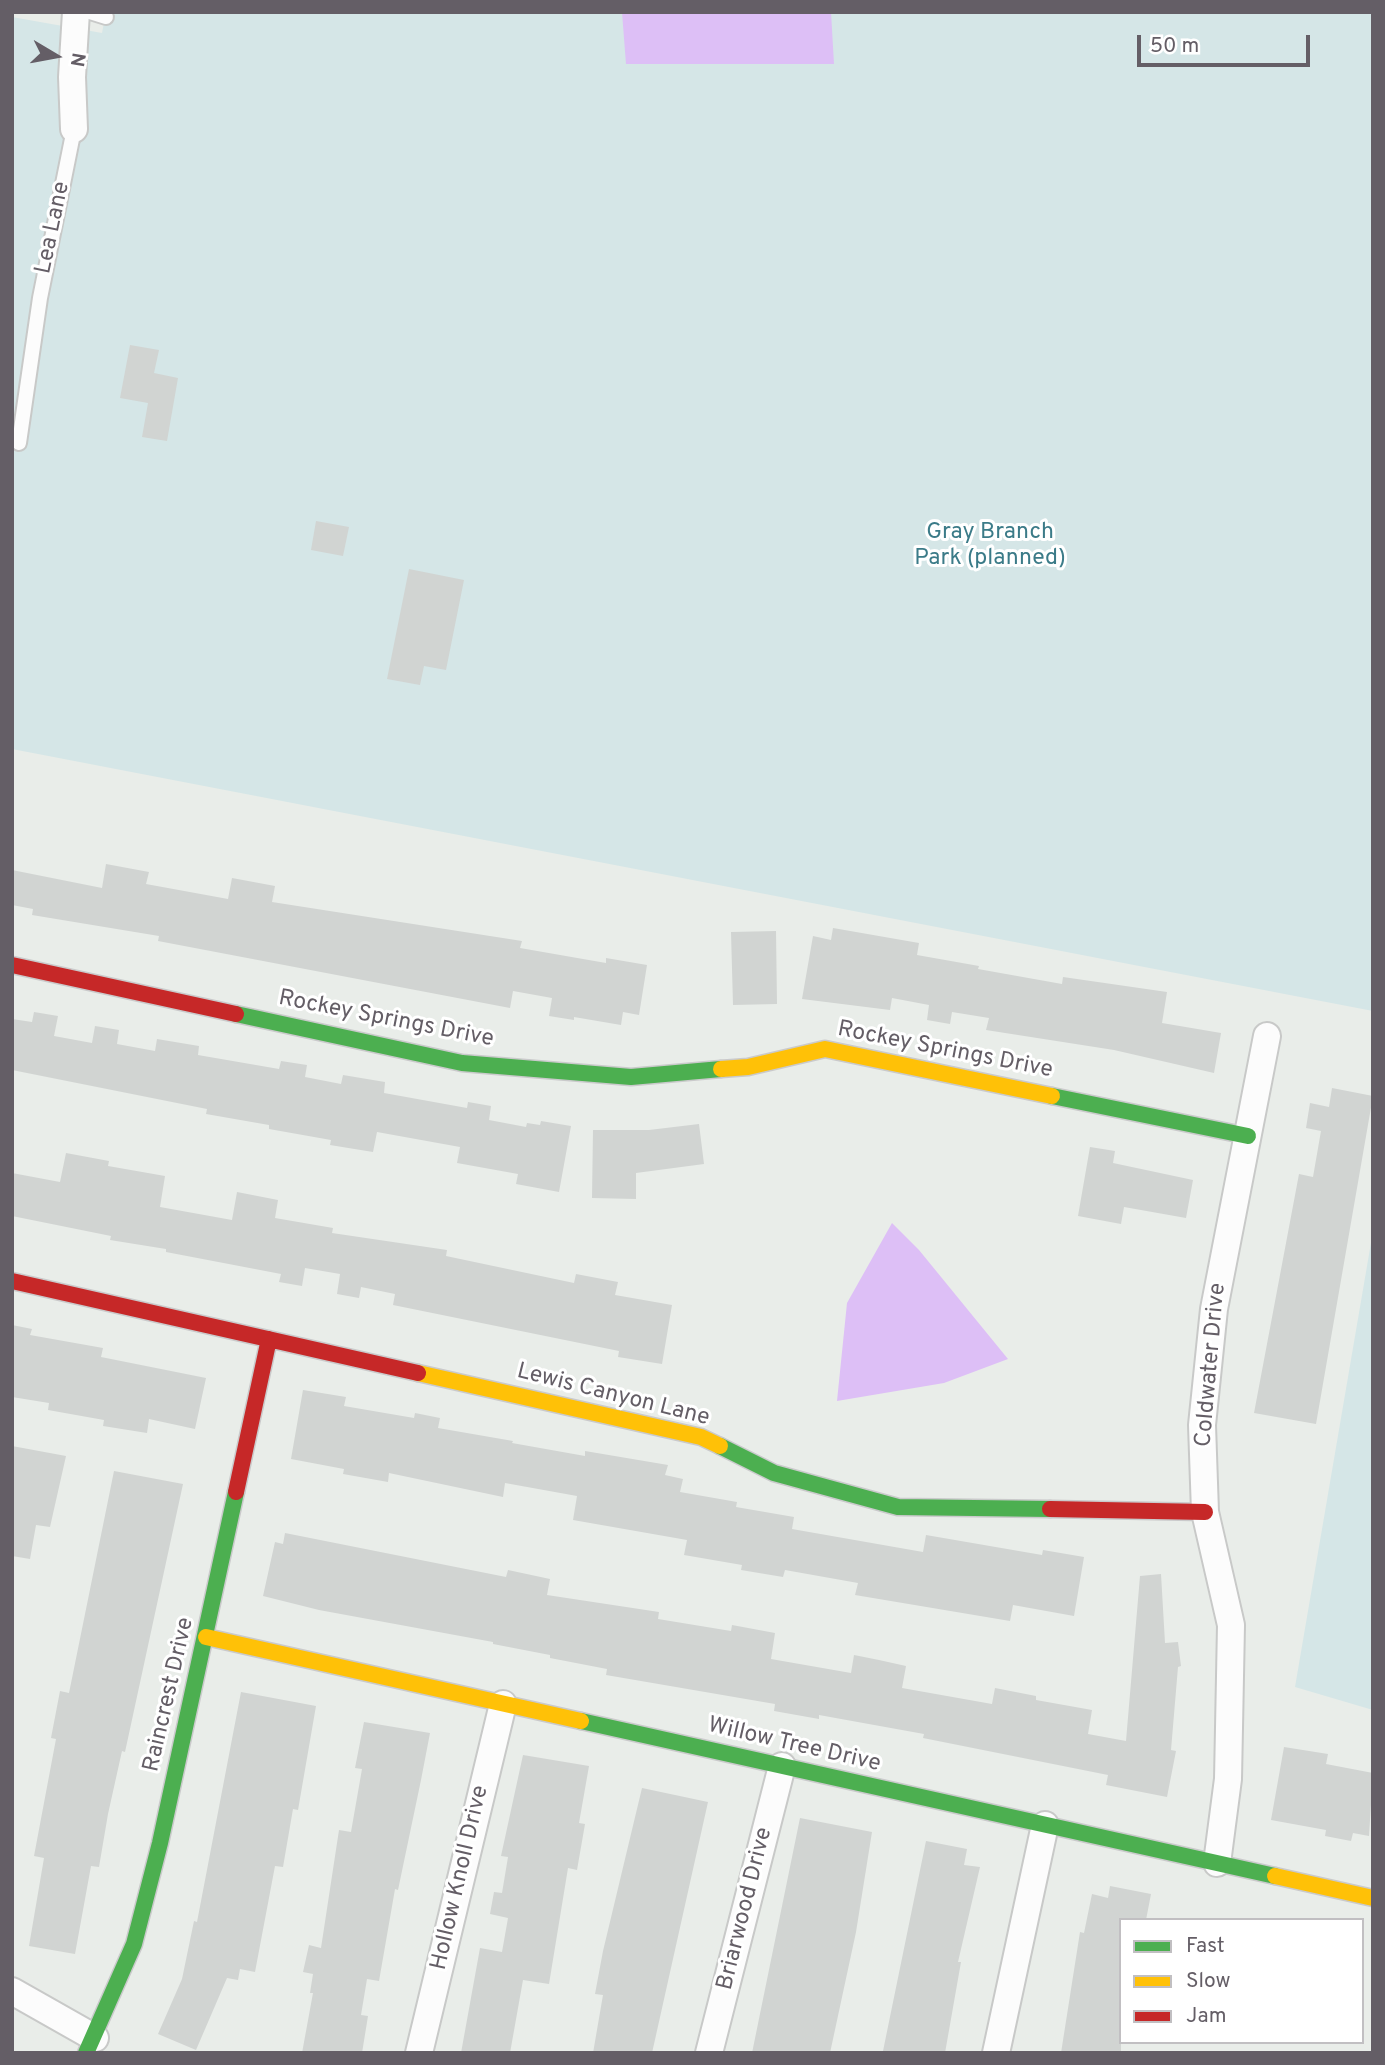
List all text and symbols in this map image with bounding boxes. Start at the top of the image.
north arrow [21,21,91,91]
scale bar [1140,21,1313,65]
text: 50 m [1150,33,1199,60]
text: N [64,51,90,68]
street label: Lea Lane [31,179,77,277]
park label: Gray Branch Park (planned) [914,519,1066,573]
street label: Rockey Springs Drive [276,986,496,1054]
street label: Rockey Springs Drive [835,1017,1055,1085]
street label: Coldwater Drive [1191,1282,1233,1448]
street label: Lewis Canyon Lane [514,1359,712,1433]
street label: Raincrest Drive [139,1615,201,1775]
street label: Willow Tree Drive [705,1713,883,1779]
street label: Hollow Knoll Drive [426,1783,496,1973]
street label: Briarwood Drive [712,1825,780,1993]
legend [1119,1918,1364,2044]
text: Fast [1186,1933,1225,1960]
text: Slow [1186,1968,1231,1995]
text: Jam [1186,2003,1227,2030]

